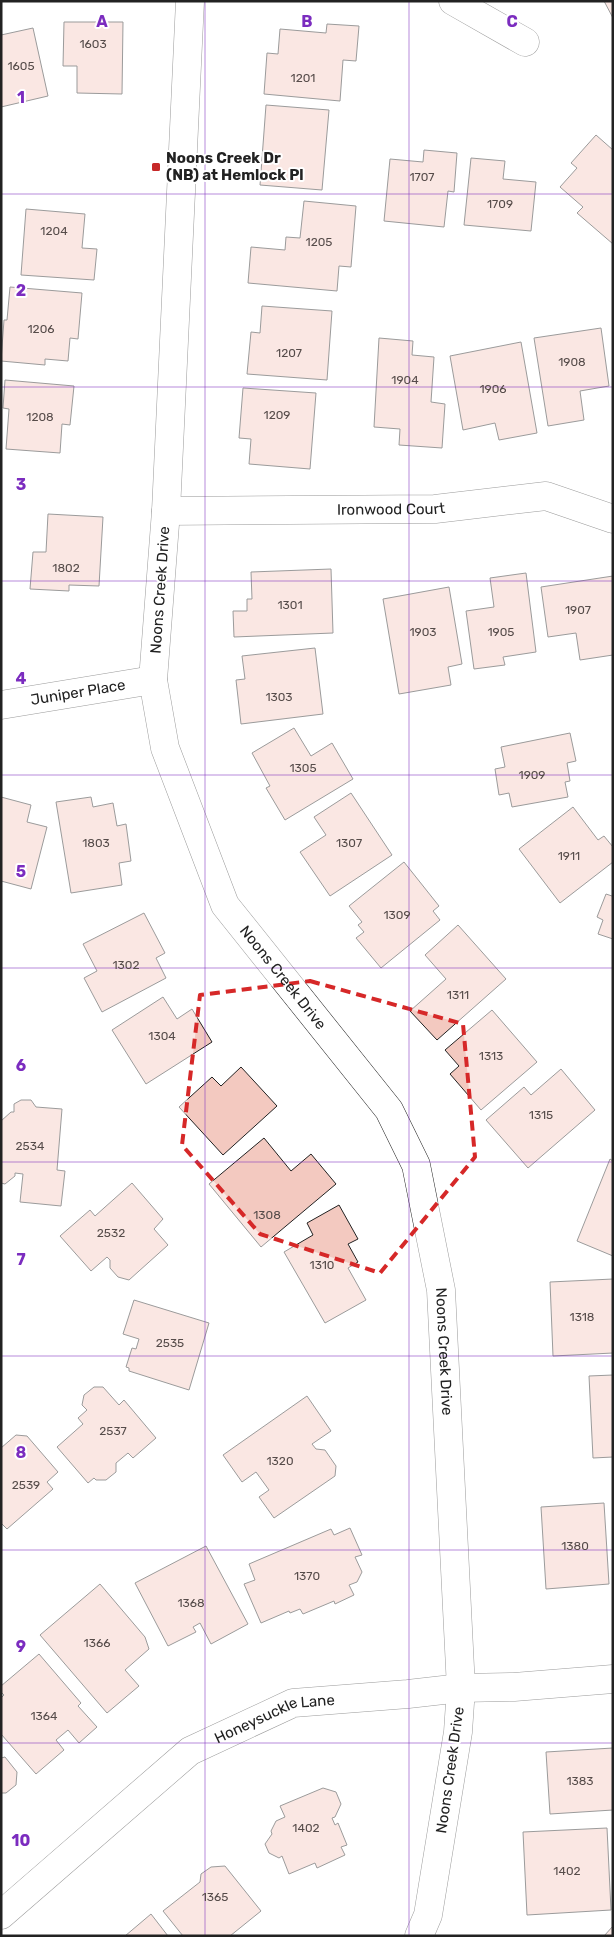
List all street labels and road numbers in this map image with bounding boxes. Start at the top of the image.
street label: Ironwood Court [337,499,446,519]
street label: Noons Creek Drive [147,526,173,654]
street label: Juniper Place [29,676,127,709]
street label: Noons Creek Drive [236,922,330,1033]
street label: Noons Creek Drive [432,1287,456,1416]
street label: Honeysuckle Lane [212,1691,335,1747]
street label: Noons Creek Drive [432,1705,468,1835]

